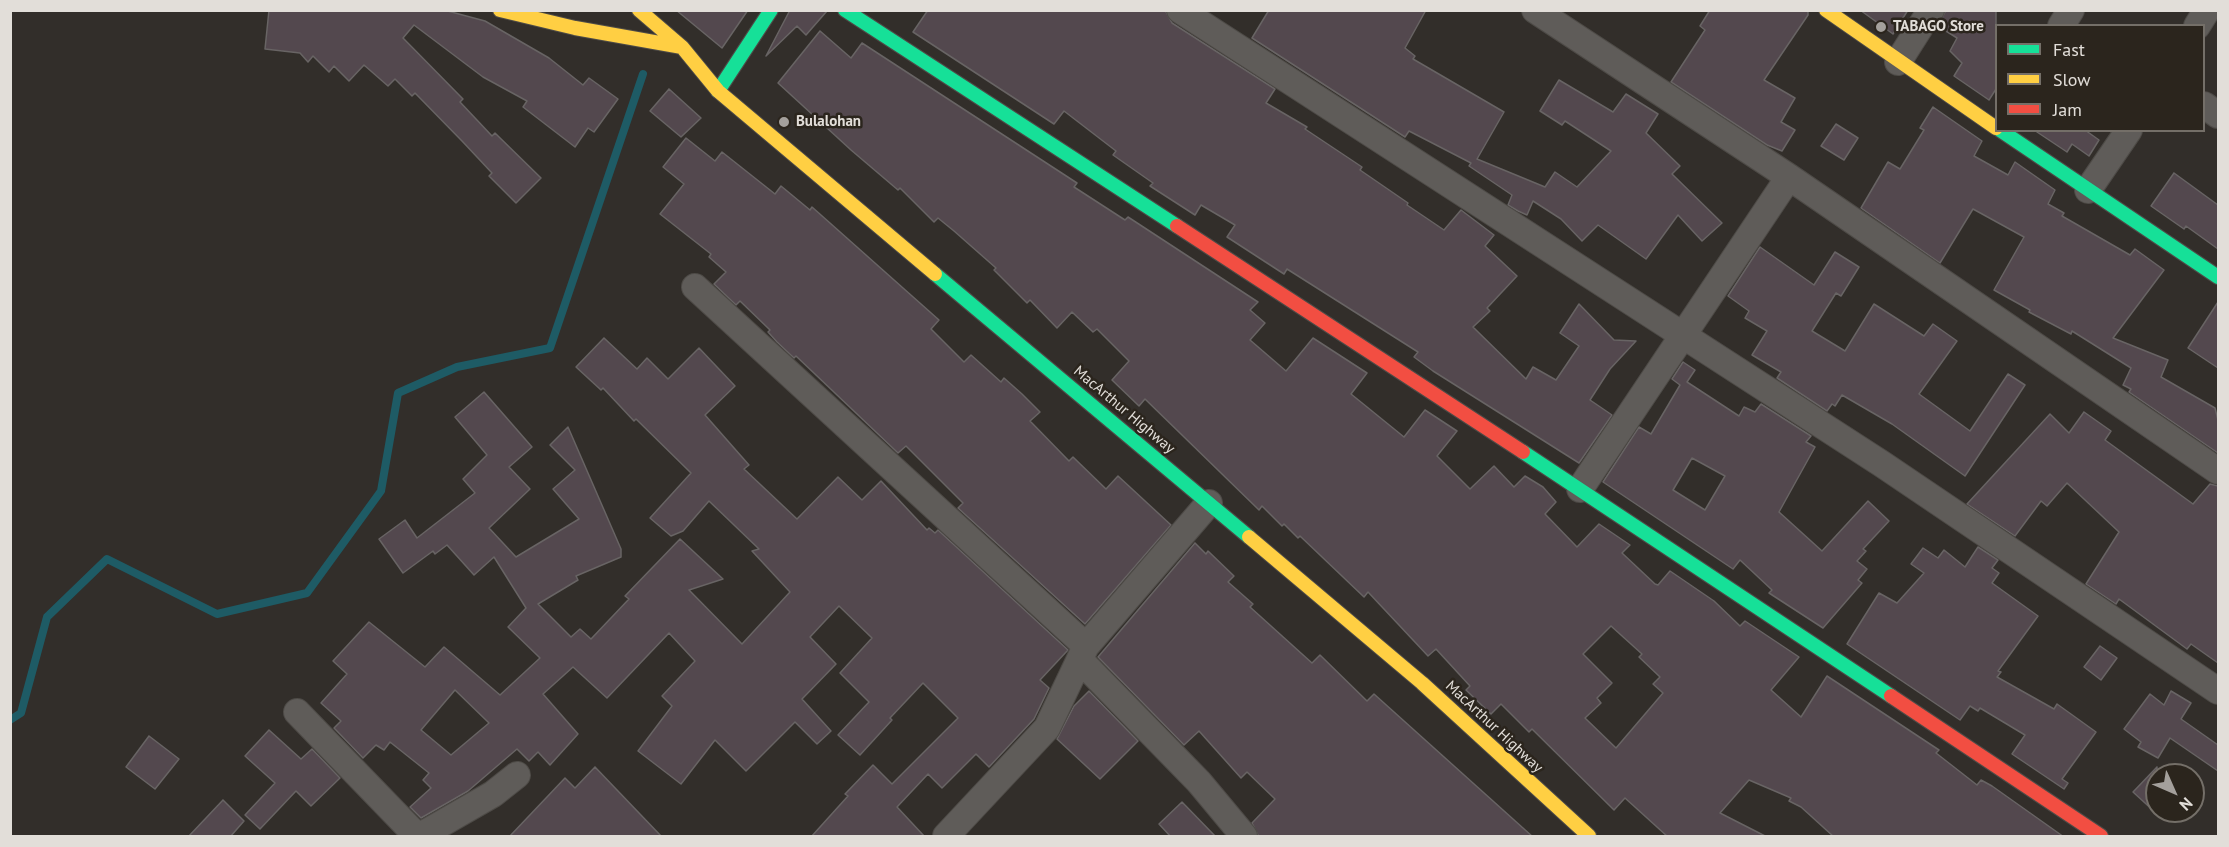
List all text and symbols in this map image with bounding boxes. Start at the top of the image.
place label: TABAGO Store [1893,18,1984,36]
marker: TABAGO Store [1874,20,1888,34]
legend [1995,24,2205,132]
text: Fast [2053,38,2085,61]
text: Slow [2053,68,2091,91]
text: Jam [2053,98,2082,121]
place label: Bulalohan [796,113,861,131]
marker: Bulalohan [777,115,791,129]
street label: MacArthur Highway [1070,362,1178,458]
street label: MacArthur Highway [1442,677,1546,777]
north arrow [2145,763,2205,823]
text: N [2176,794,2197,815]

